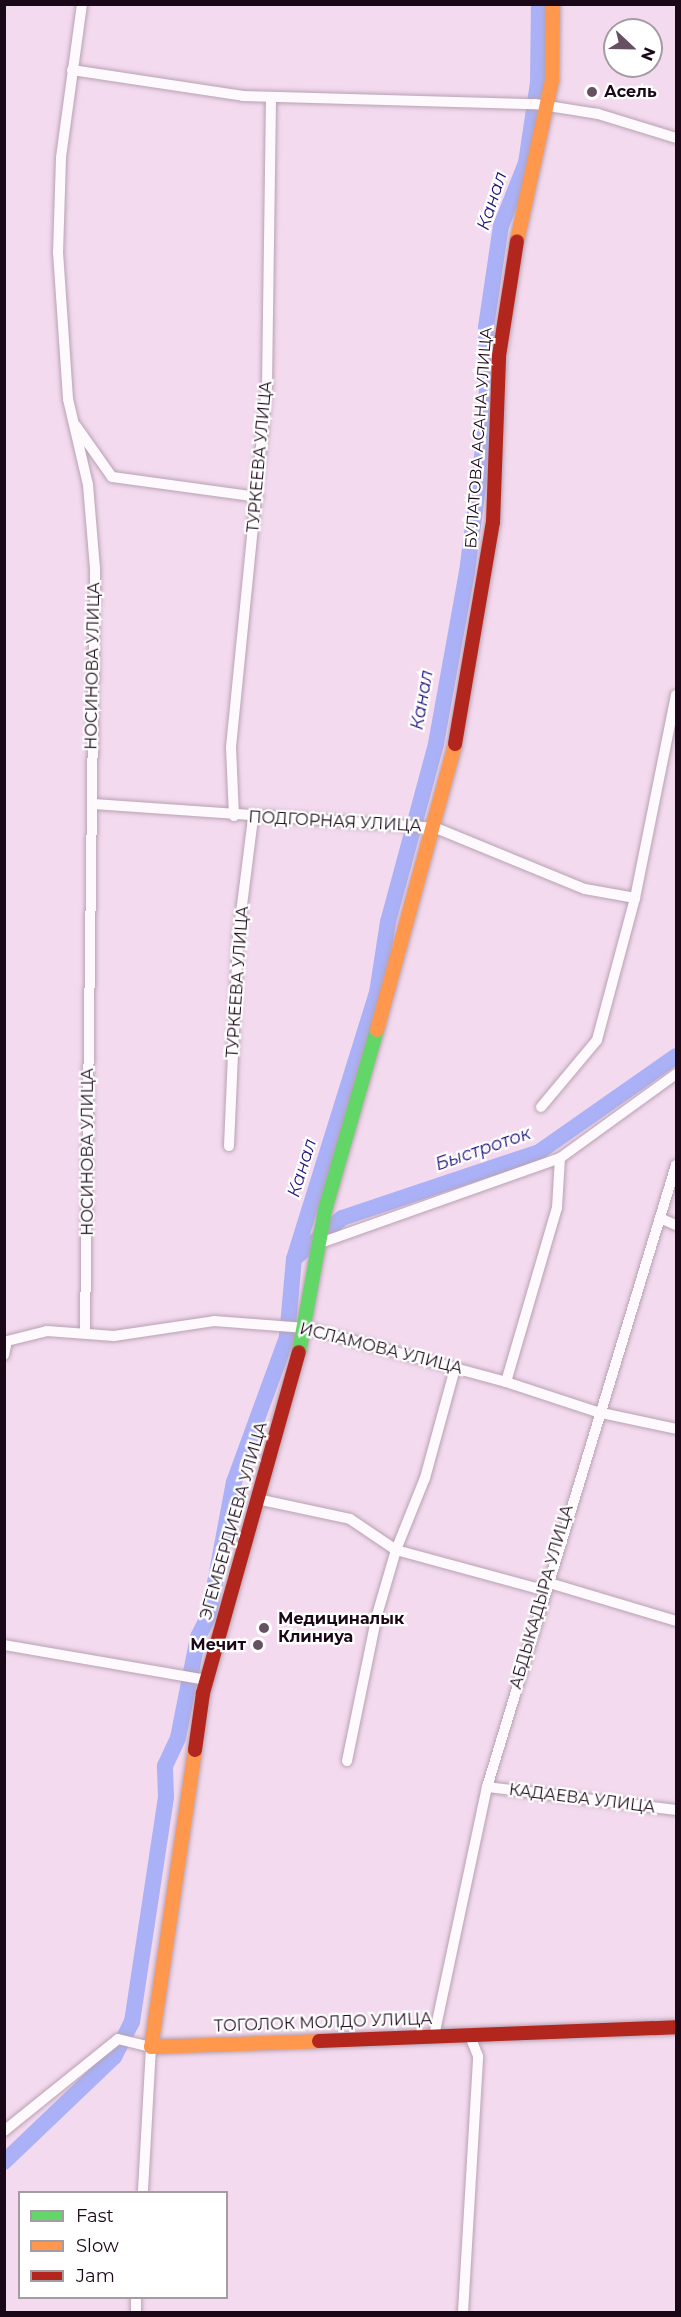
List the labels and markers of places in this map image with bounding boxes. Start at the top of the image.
place label: Асель [604,82,657,102]
marker: Асель [585,85,599,99]
place label: Медициналык Клиниуа [278,1609,404,1647]
marker: Медициналык Клиниуа [255,1619,273,1637]
place label: Мечит [190,1635,246,1655]
marker: Мечит [251,1638,265,1652]

